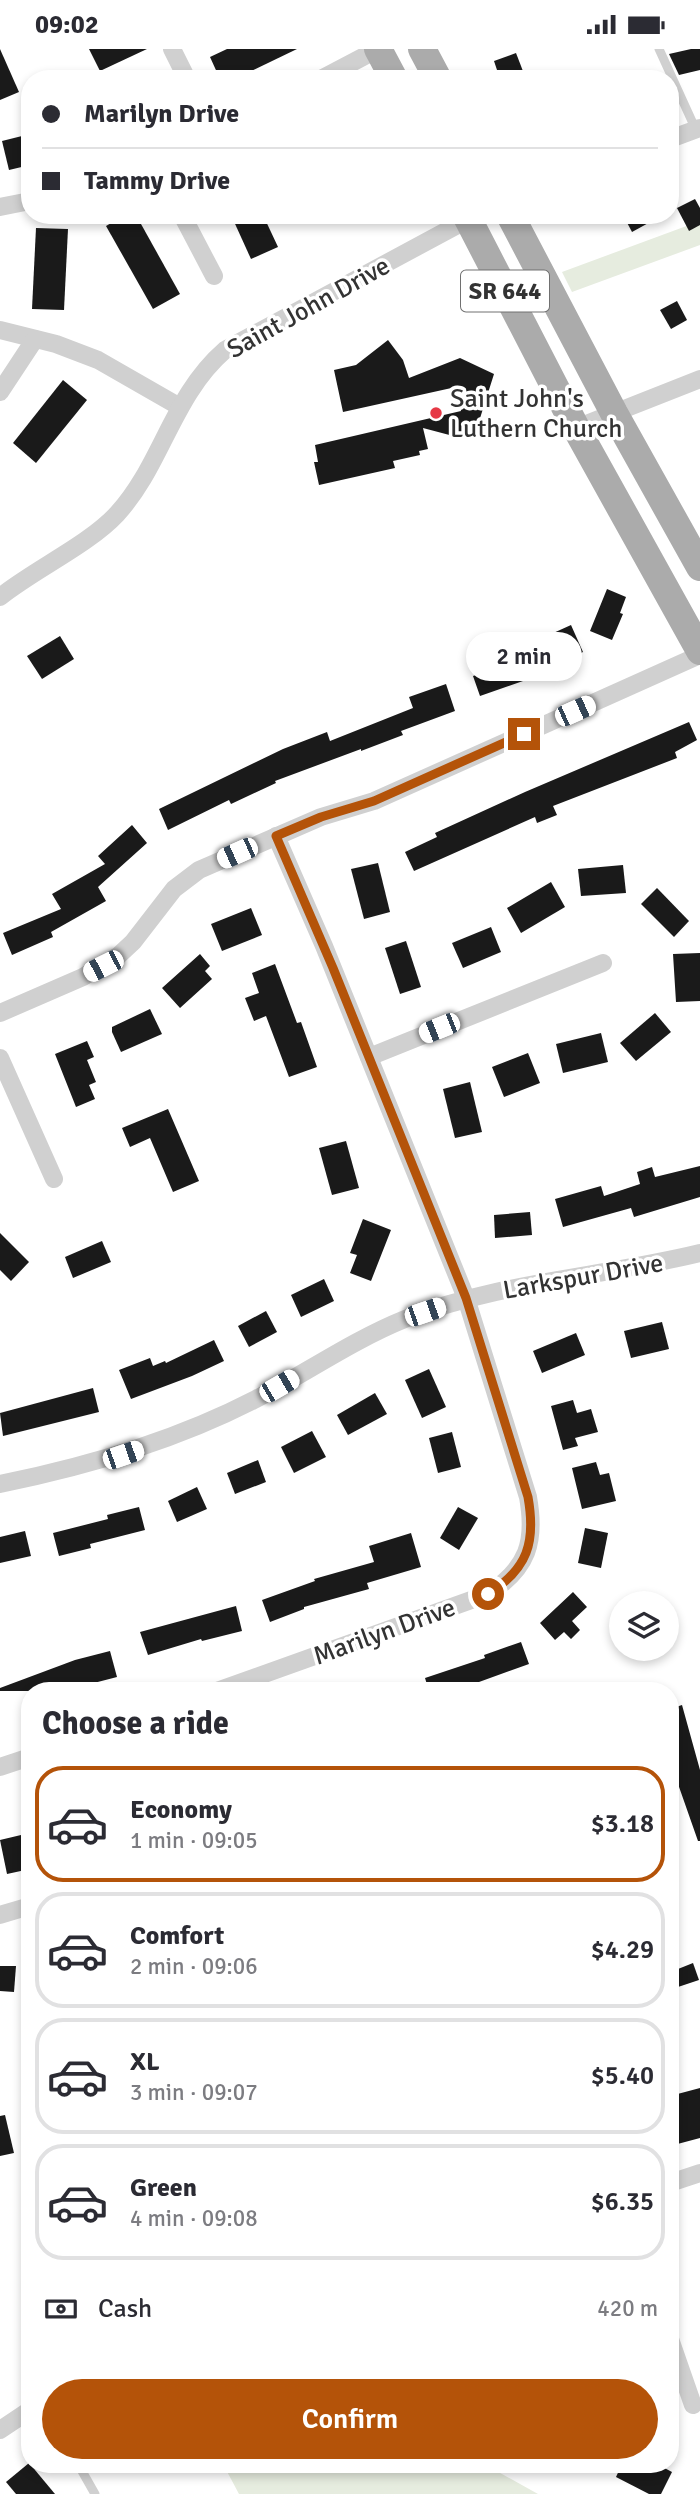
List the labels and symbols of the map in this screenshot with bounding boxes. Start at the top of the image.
street label: Saint John Drive [222,250,395,366]
road number: SR 644 [461,271,549,311]
place label: Saint John's Luthern Church [450,383,622,445]
marker: Saint John's Luthern Church [428,405,444,421]
callout: 2 min [466,633,582,681]
car [552,693,599,729]
route end [508,718,540,750]
car [214,835,261,871]
car [80,947,127,985]
car [416,1010,463,1046]
street label: Larkspur Drive [501,1247,666,1307]
car [402,1295,449,1329]
car [256,1366,303,1406]
car [100,1438,147,1472]
route start [472,1578,504,1610]
street label: Marilyn Drive [309,1591,460,1672]

